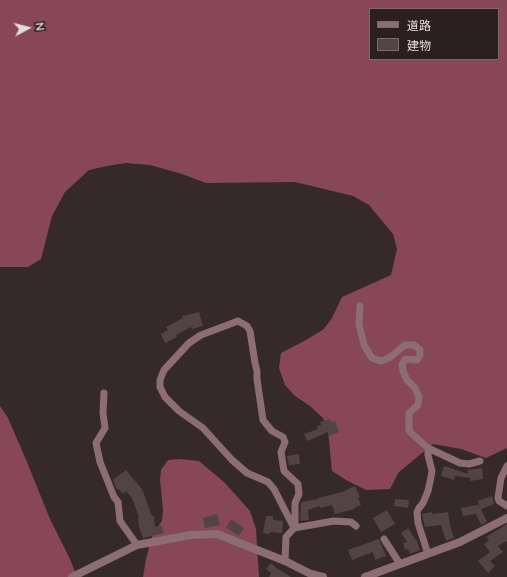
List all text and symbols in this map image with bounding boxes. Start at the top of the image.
north arrow [8,8,48,48]
legend [369,8,499,60]
text: 道路 [407,18,431,33]
text: N [33,21,47,31]
text: 建物 [407,38,431,53]

